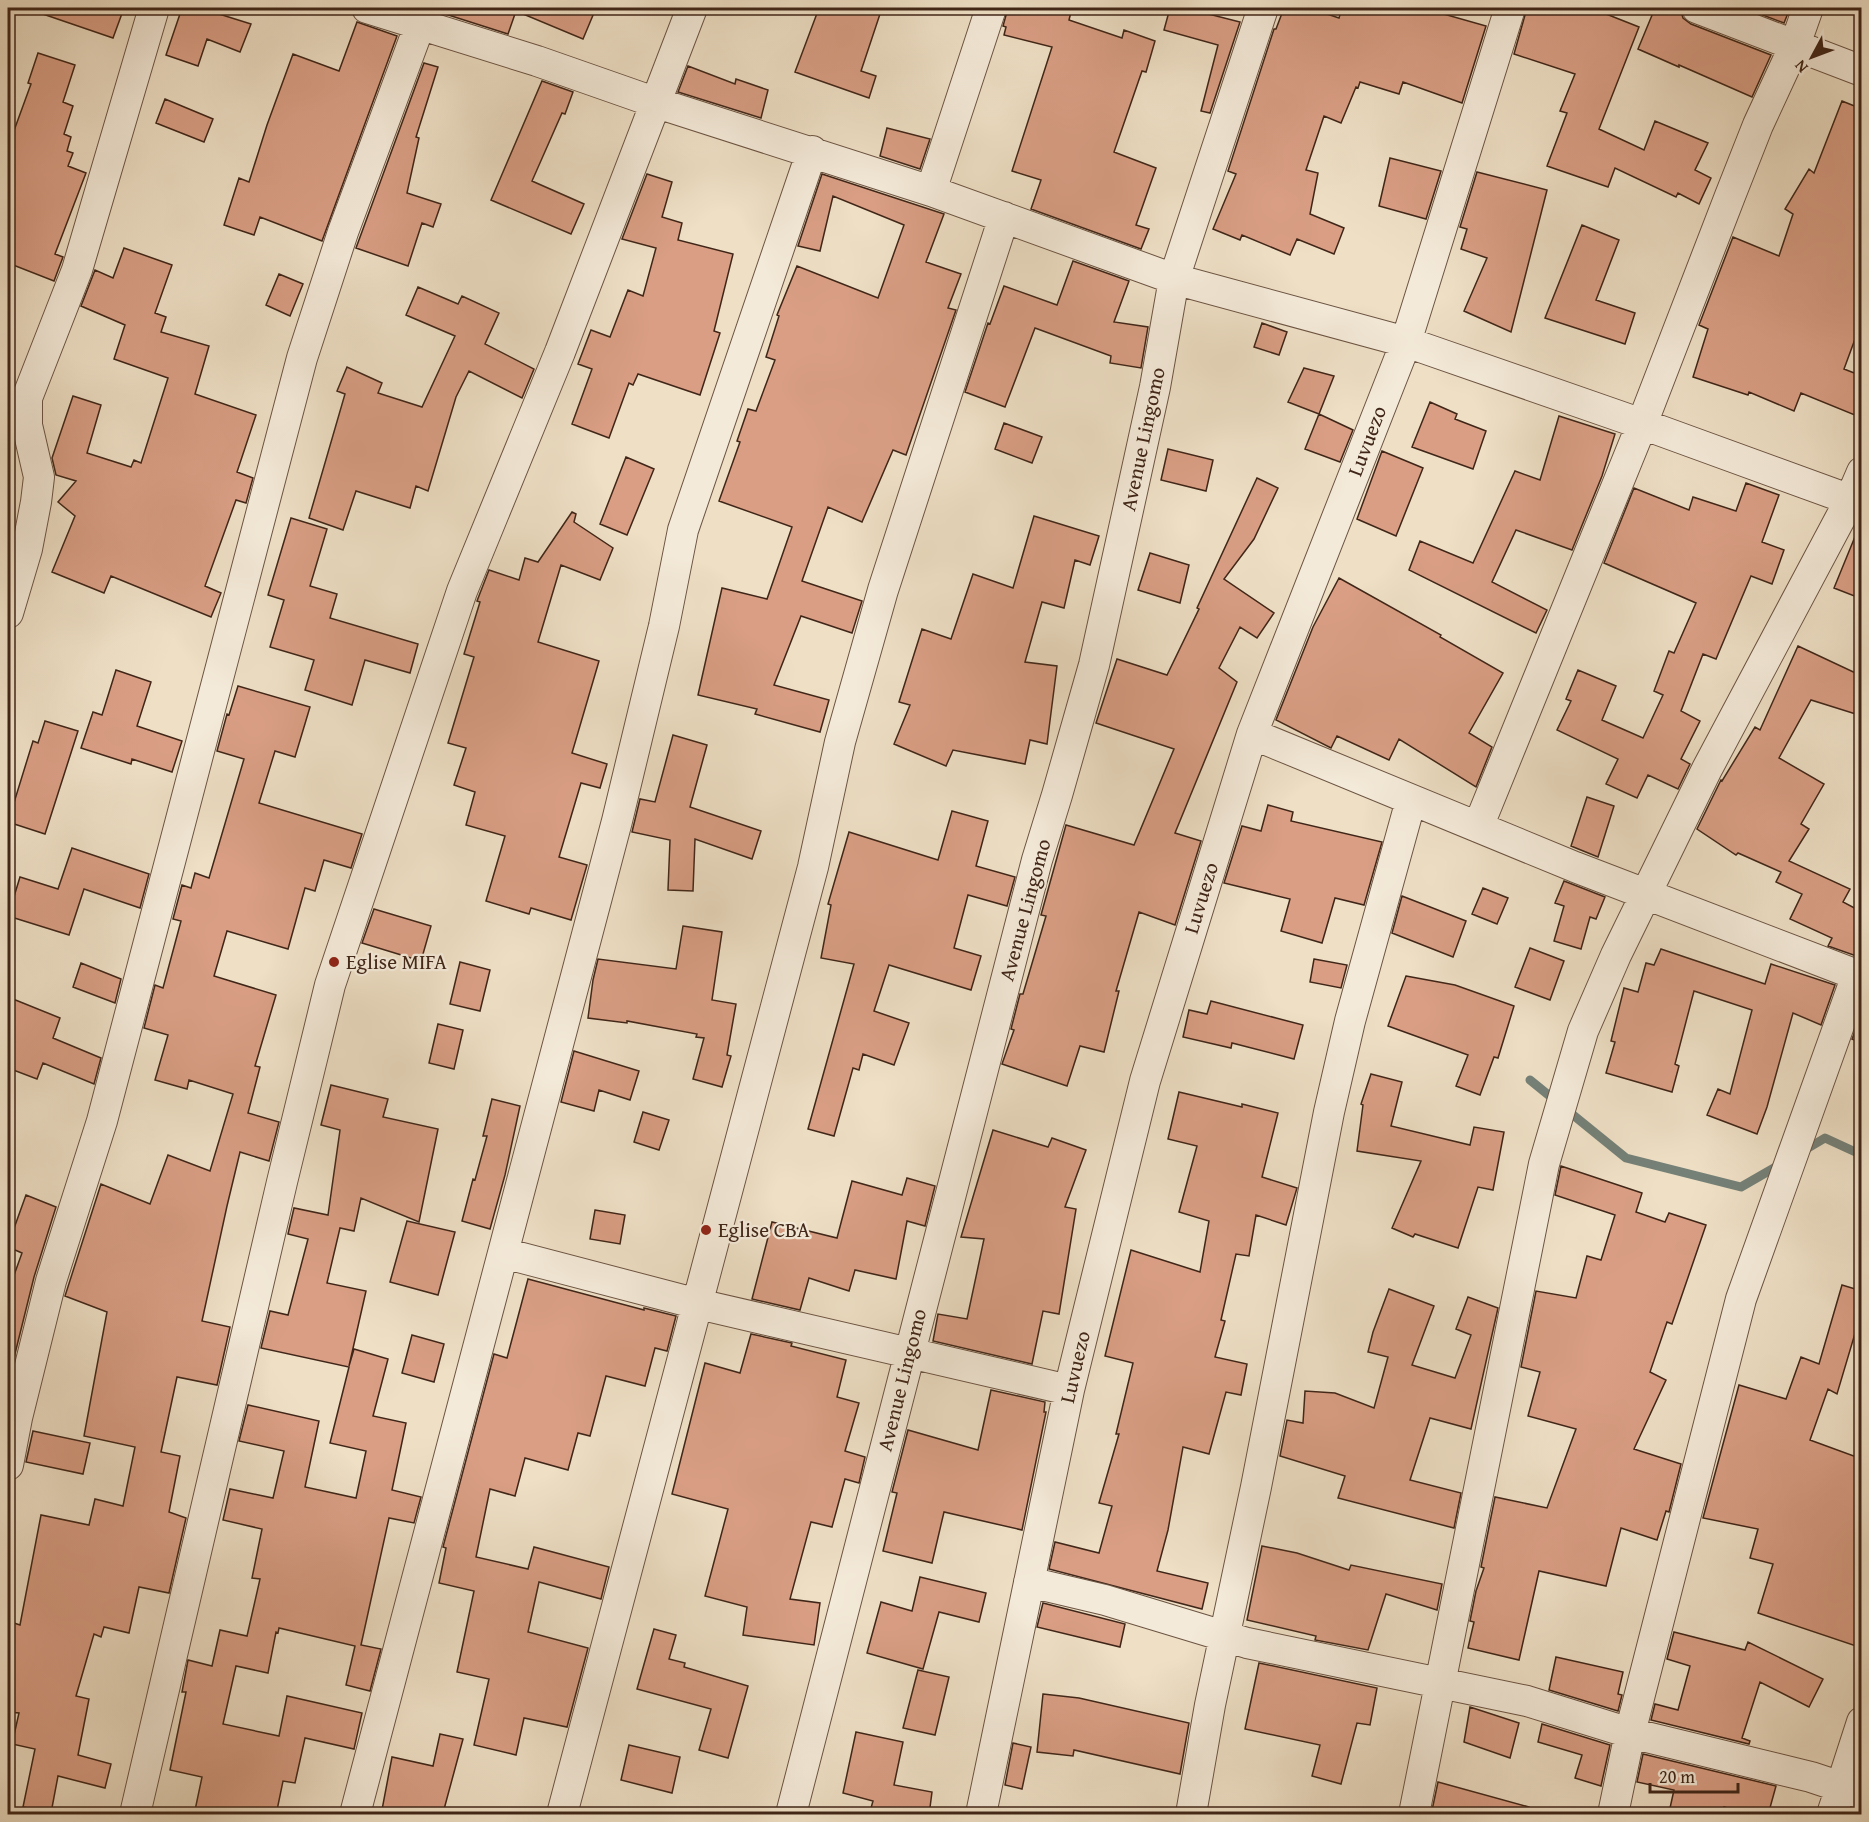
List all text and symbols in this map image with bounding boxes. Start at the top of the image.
north arrow [1782,27,1842,87]
text: N [1788,55,1813,79]
street label: Avenue Lingomo [1112,364,1173,514]
street label: Luvuezo [1339,401,1394,481]
street label: Avenue Lingomo [991,835,1058,984]
street label: Luvuezo [1175,858,1226,937]
place label: Eglise MIFA [346,946,447,977]
marker: Eglise MIFA [327,955,341,969]
place label: Eglise CBA [718,1214,810,1245]
marker: Eglise CBA [699,1223,713,1237]
street label: Avenue Lingomo [869,1305,934,1455]
street label: Luvuezo [1051,1328,1098,1406]
scale bar [1650,1756,1738,1794]
text: 20 m [1659,1763,1695,1790]

